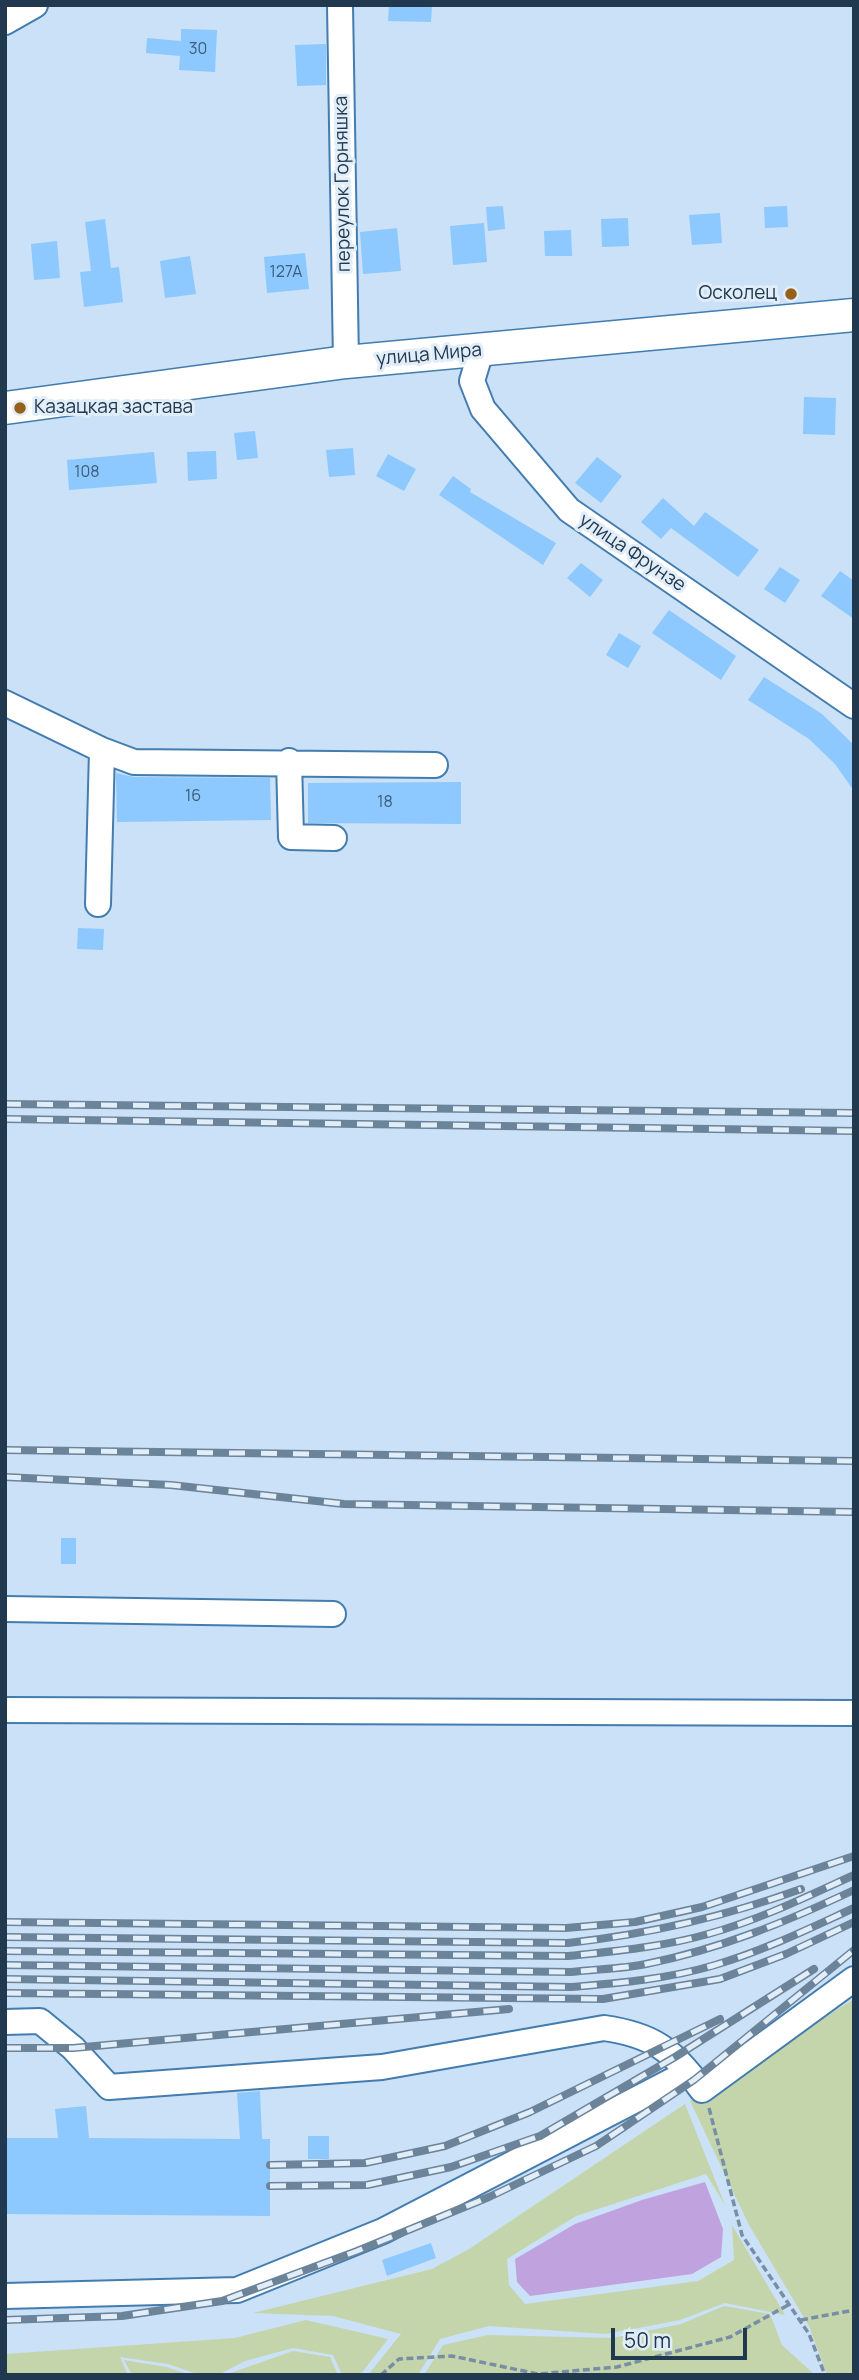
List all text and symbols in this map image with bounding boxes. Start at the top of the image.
house number: 30 [189,40,207,60]
street label: переулок Горняшка [330,96,356,272]
house number: 127А [270,263,302,283]
place label: Осколец [698,283,777,305]
marker: Осколец [783,286,799,302]
street label: улица Мира [375,339,483,371]
place label: Казацкая застава [34,397,193,419]
marker: Казацкая застава [12,400,28,416]
house number: 108 [74,463,100,483]
street label: улица Фрунзе [574,509,690,597]
house number: 16 [185,787,201,807]
house number: 18 [377,793,393,813]
scale bar [614,2314,750,2358]
text: 50 m [624,2326,671,2354]

